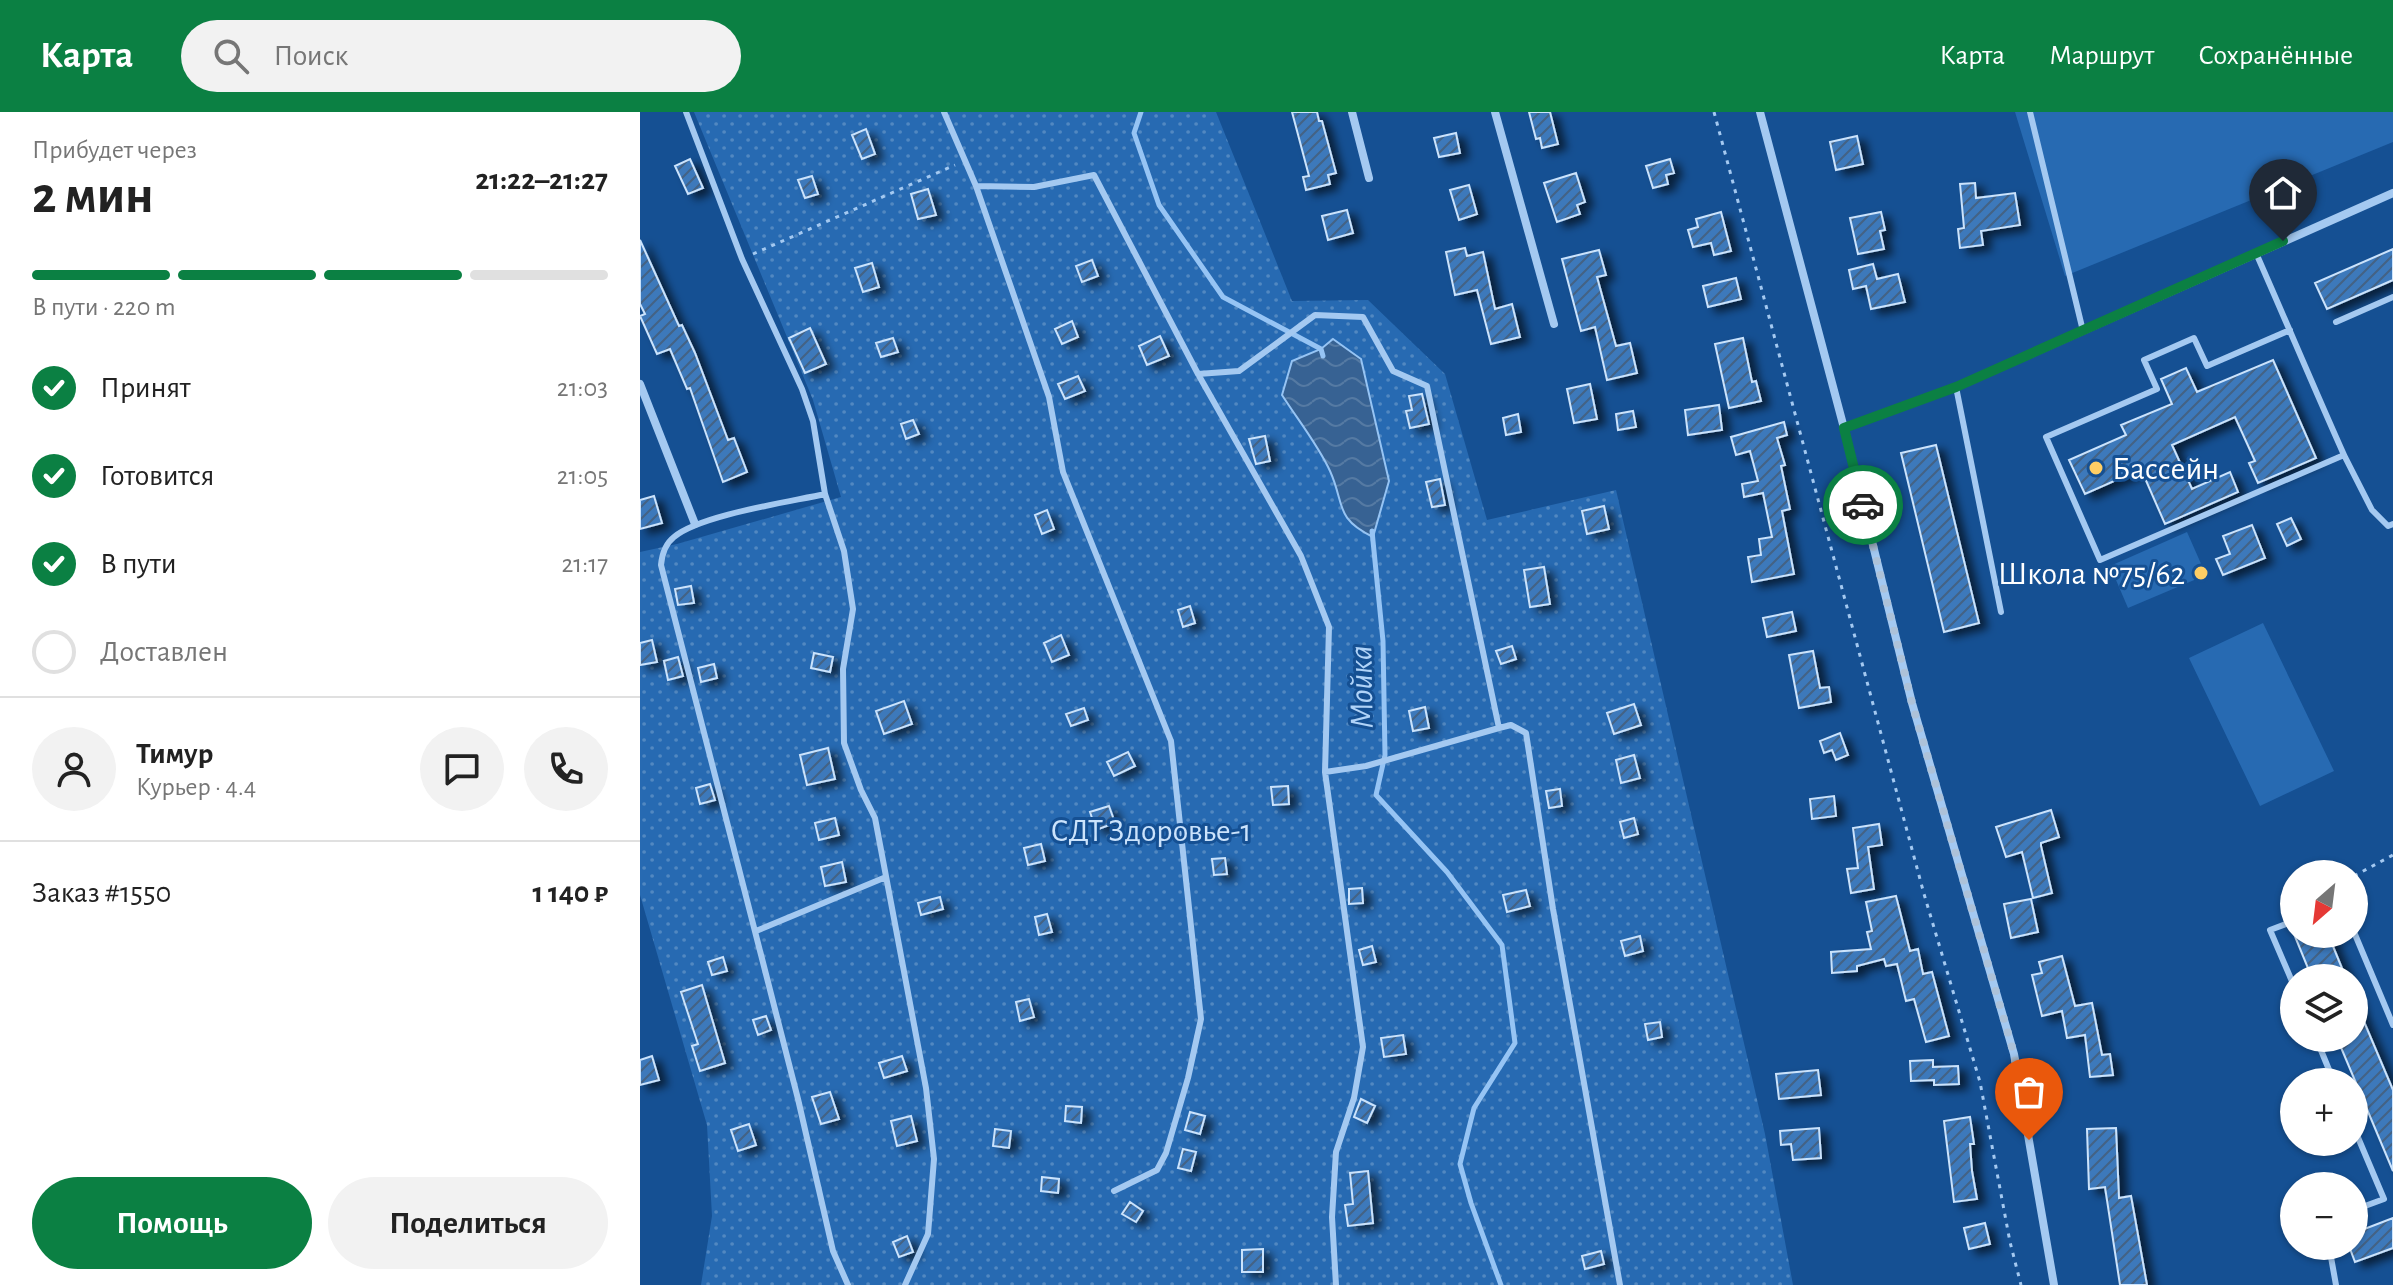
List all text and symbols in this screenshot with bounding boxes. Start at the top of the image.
search box [181,20,741,92]
icon: search [209,34,253,78]
text: Карта [40,37,133,75]
text: Поиск [273,41,348,71]
text: Карта [1939,42,2005,70]
text: Маршрут [2049,42,2154,70]
text: Сохранённые [2198,42,2353,70]
text: Прибудет через [32,137,197,163]
pin [2249,159,2317,241]
text: 21:22–21:27 [475,165,608,195]
text: 2 мин [32,170,154,222]
icon: home [2261,171,2305,215]
text: В пути · 220 m [32,294,175,320]
icon: check [32,366,76,410]
text: Принят [100,373,191,403]
text: 21:03 [557,375,608,401]
place label: Бассейн [2112,453,2219,485]
icon: check [32,454,76,498]
marker: Бассейн [2087,459,2105,477]
text: Готовится [100,461,214,491]
text: 21:05 [557,463,608,489]
courier [1823,465,1903,545]
icon: car [1841,483,1885,527]
icon: check [32,542,76,586]
text: В пути [100,549,177,579]
text: 21:17 [561,551,608,577]
place label: Школа №75/62 [1998,558,2185,590]
marker: Школа №75/62 [2192,564,2210,582]
text: Доставлен [100,637,228,667]
water label: Мойка [1344,645,1380,729]
button: person [32,727,116,811]
button: chat [420,727,504,811]
button: phone [524,727,608,811]
text: Тимур [136,739,213,769]
text: Курьер · 4.4 [136,774,256,800]
park label: СДТ Здоровье-1 [1051,815,1251,847]
north arrow [2280,860,2368,948]
map controls [2280,860,2368,1260]
text: Заказ #1550 [32,878,171,908]
text: 1 140 ₽ [533,878,608,908]
button: layers [2280,964,2368,1052]
pin [1995,1058,2063,1140]
button: + [2280,1068,2368,1156]
icon: bag [2007,1070,2051,1114]
button: − [2280,1172,2368,1260]
button: Помощь [32,1177,312,1269]
button: Поделиться [328,1177,608,1269]

